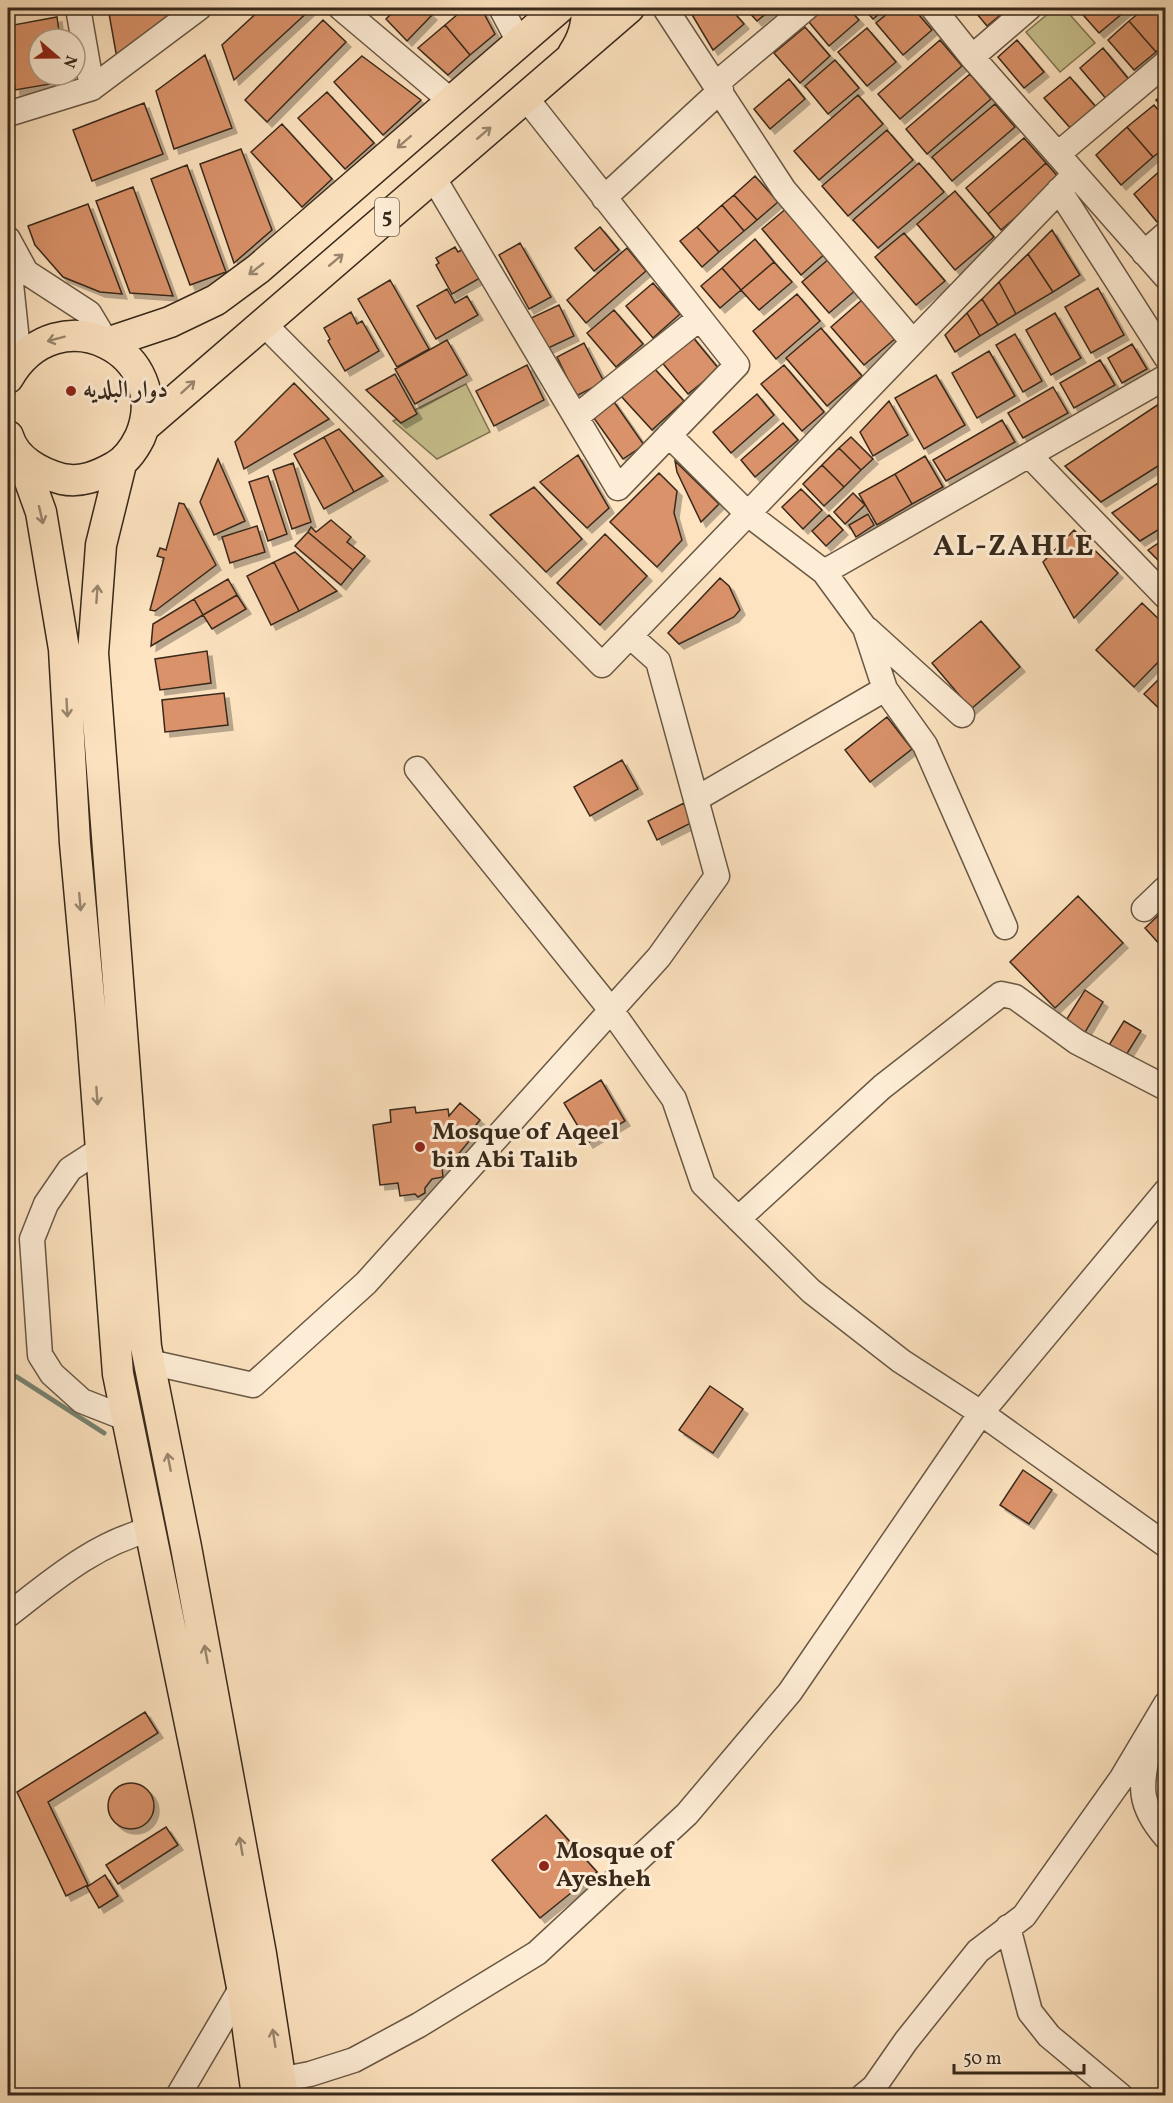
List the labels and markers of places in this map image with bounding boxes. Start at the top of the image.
place label: دوار البلديه [83,374,168,408]
marker: دوار البلديه [64,384,78,398]
place label: Mosque of Aqeel bin Abi Talib [432,1116,619,1178]
marker: Mosque of Aqeel bin Abi Talib [413,1140,427,1154]
place label: Mosque of Ayesheh [556,1835,675,1897]
marker: Mosque of Ayesheh [537,1859,551,1873]

